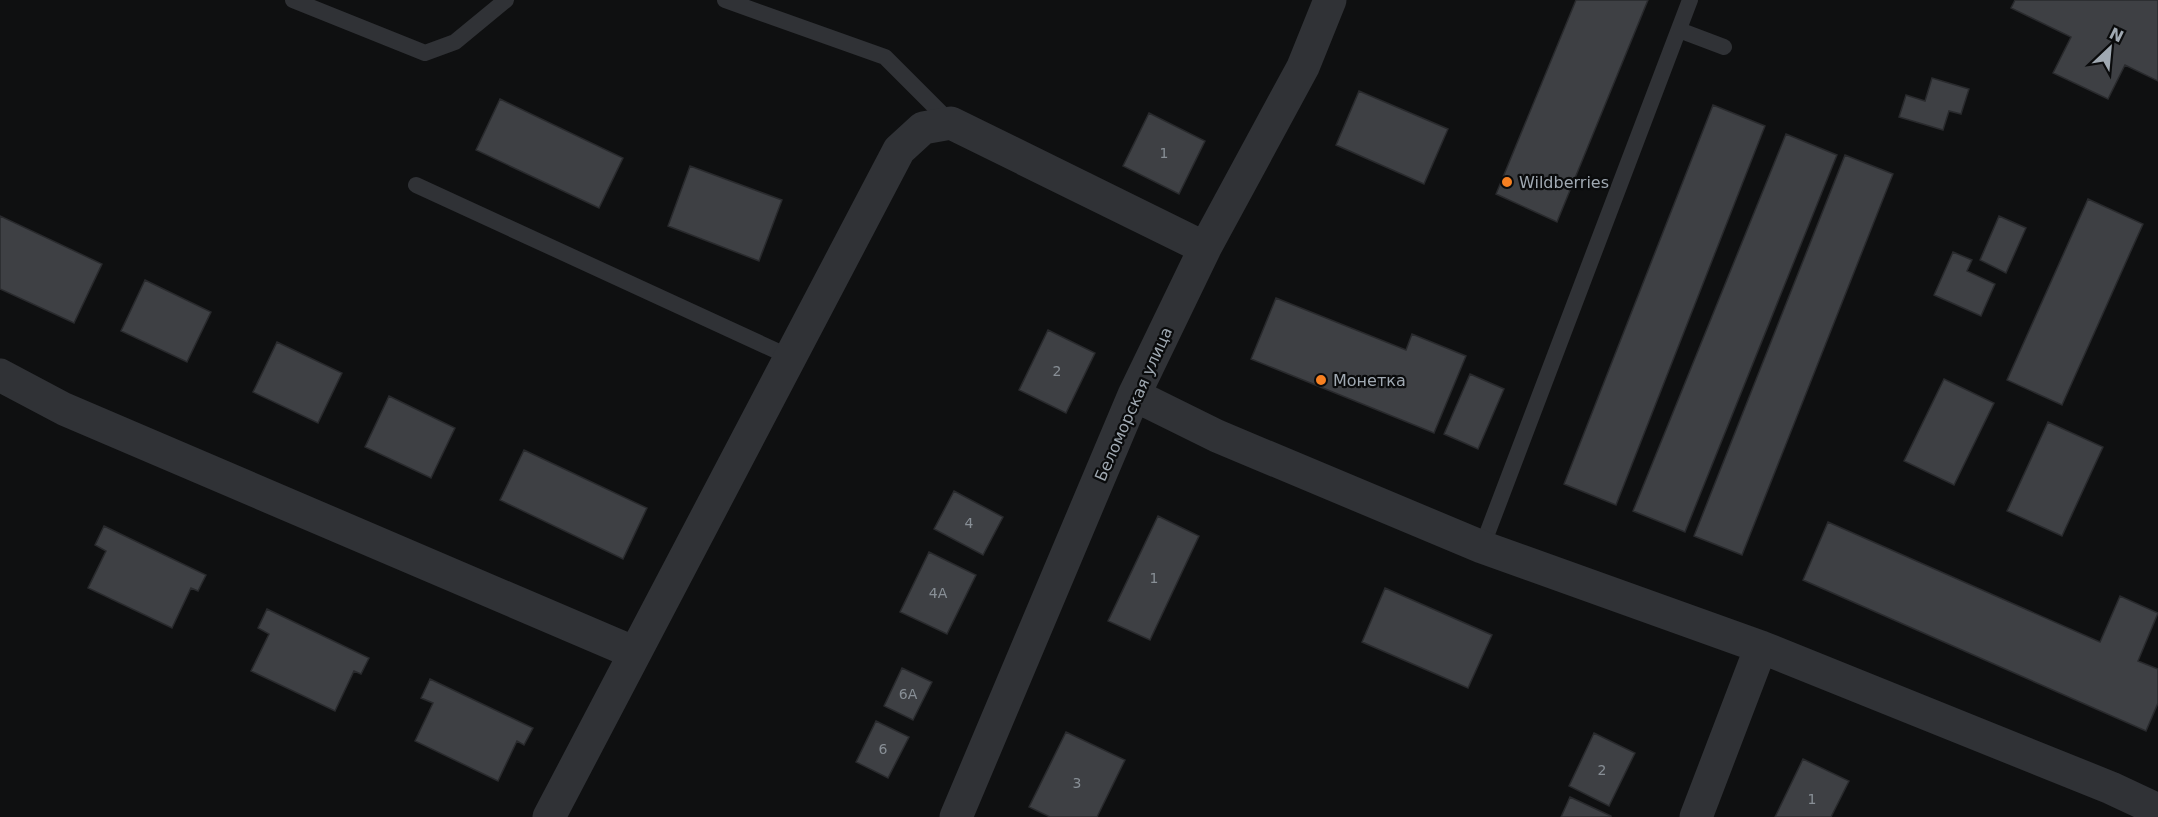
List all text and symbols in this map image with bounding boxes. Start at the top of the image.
north arrow [2080,18,2140,78]
text: N [2106,23,2127,46]
house number: 1 [1160,145,1168,161]
place label: Wildberries [1519,173,1609,192]
marker: Wildberries [1500,175,1514,189]
street label: Беломорская улица [1091,324,1176,484]
house number: 2 [1053,363,1061,379]
place label: Монетка [1333,371,1406,390]
marker: Монетка [1314,373,1328,387]
house number: 4 [965,515,974,531]
house number: 1 [1150,570,1158,586]
house number: 4А [929,585,948,601]
house number: 6А [899,686,918,702]
house number: 6 [879,741,888,757]
house number: 2 [1598,762,1606,778]
house number: 3 [1073,775,1081,791]
house number: 1 [1808,791,1816,807]

